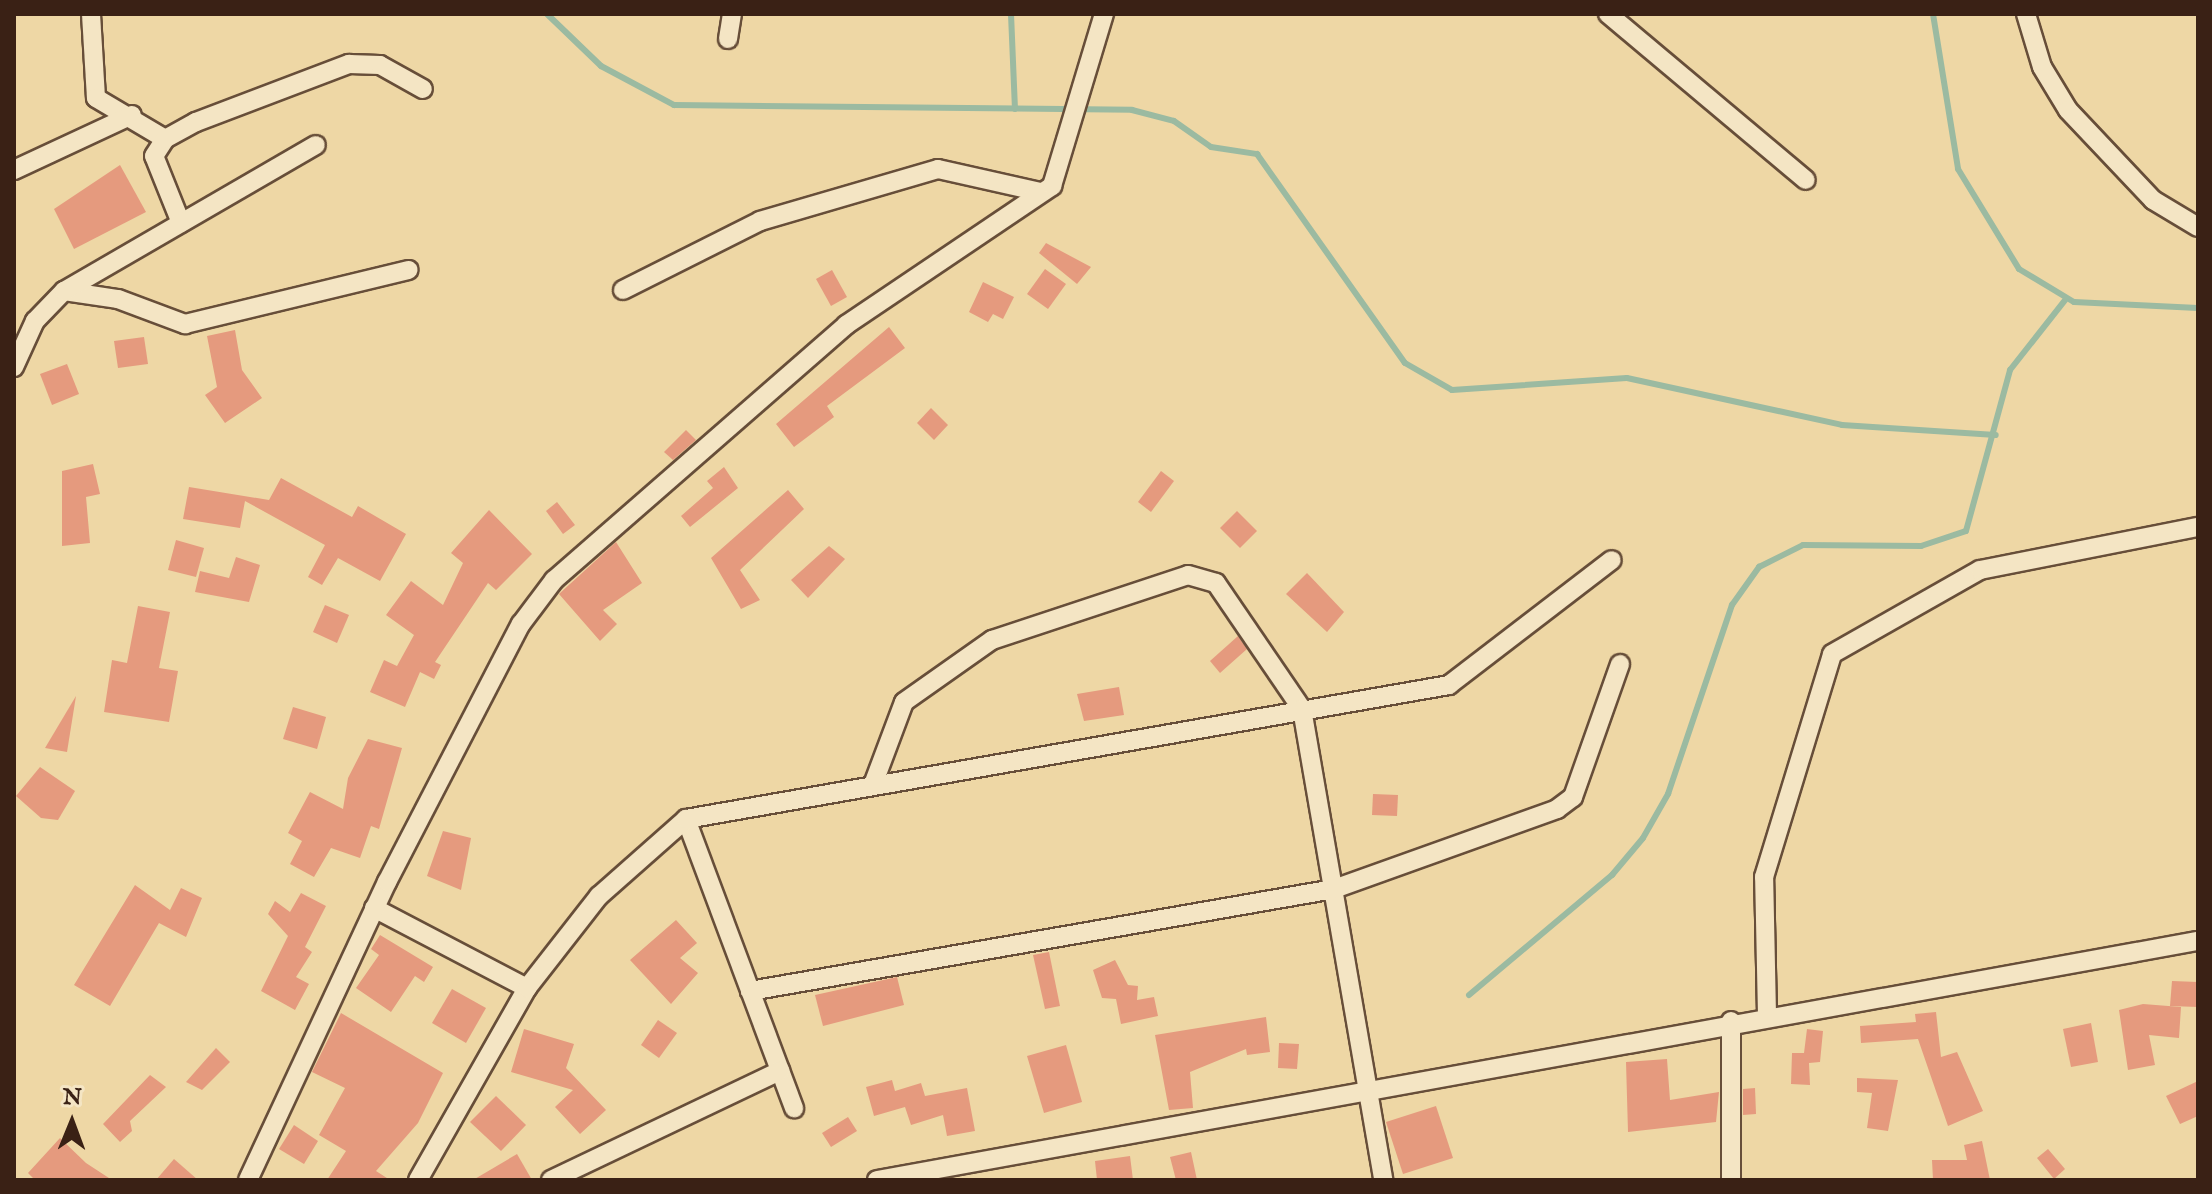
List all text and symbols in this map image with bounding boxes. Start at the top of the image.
north arrow [32,1082,112,1162]
text: N [63,1084,82,1112]

